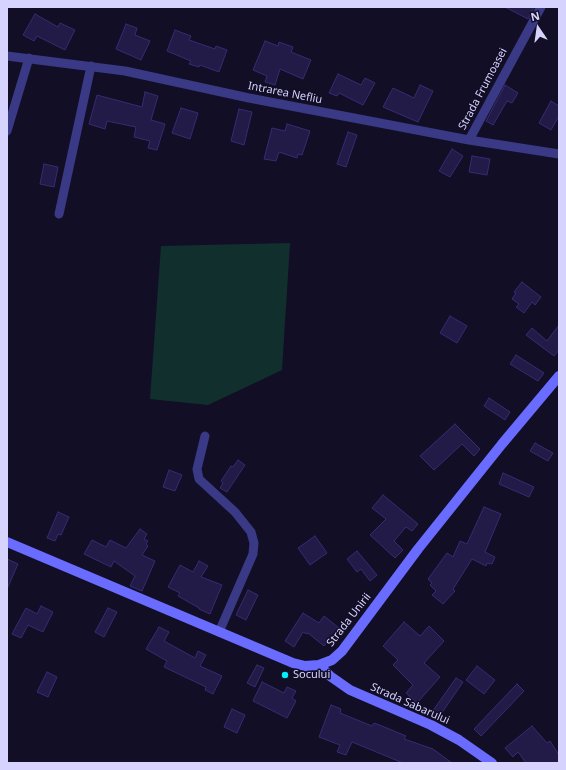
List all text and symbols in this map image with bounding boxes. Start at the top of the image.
north arrow [518,8,558,48]
text: N [529,8,541,24]
street label: Strada Frumoasei [456,46,510,132]
street label: Intrarea Nefliu [247,79,323,107]
street label: Strada Unirii [324,591,374,649]
place label: Socului [293,668,330,682]
marker: Socului [280,670,290,680]
street label: Strada Sabarului [368,681,452,727]

